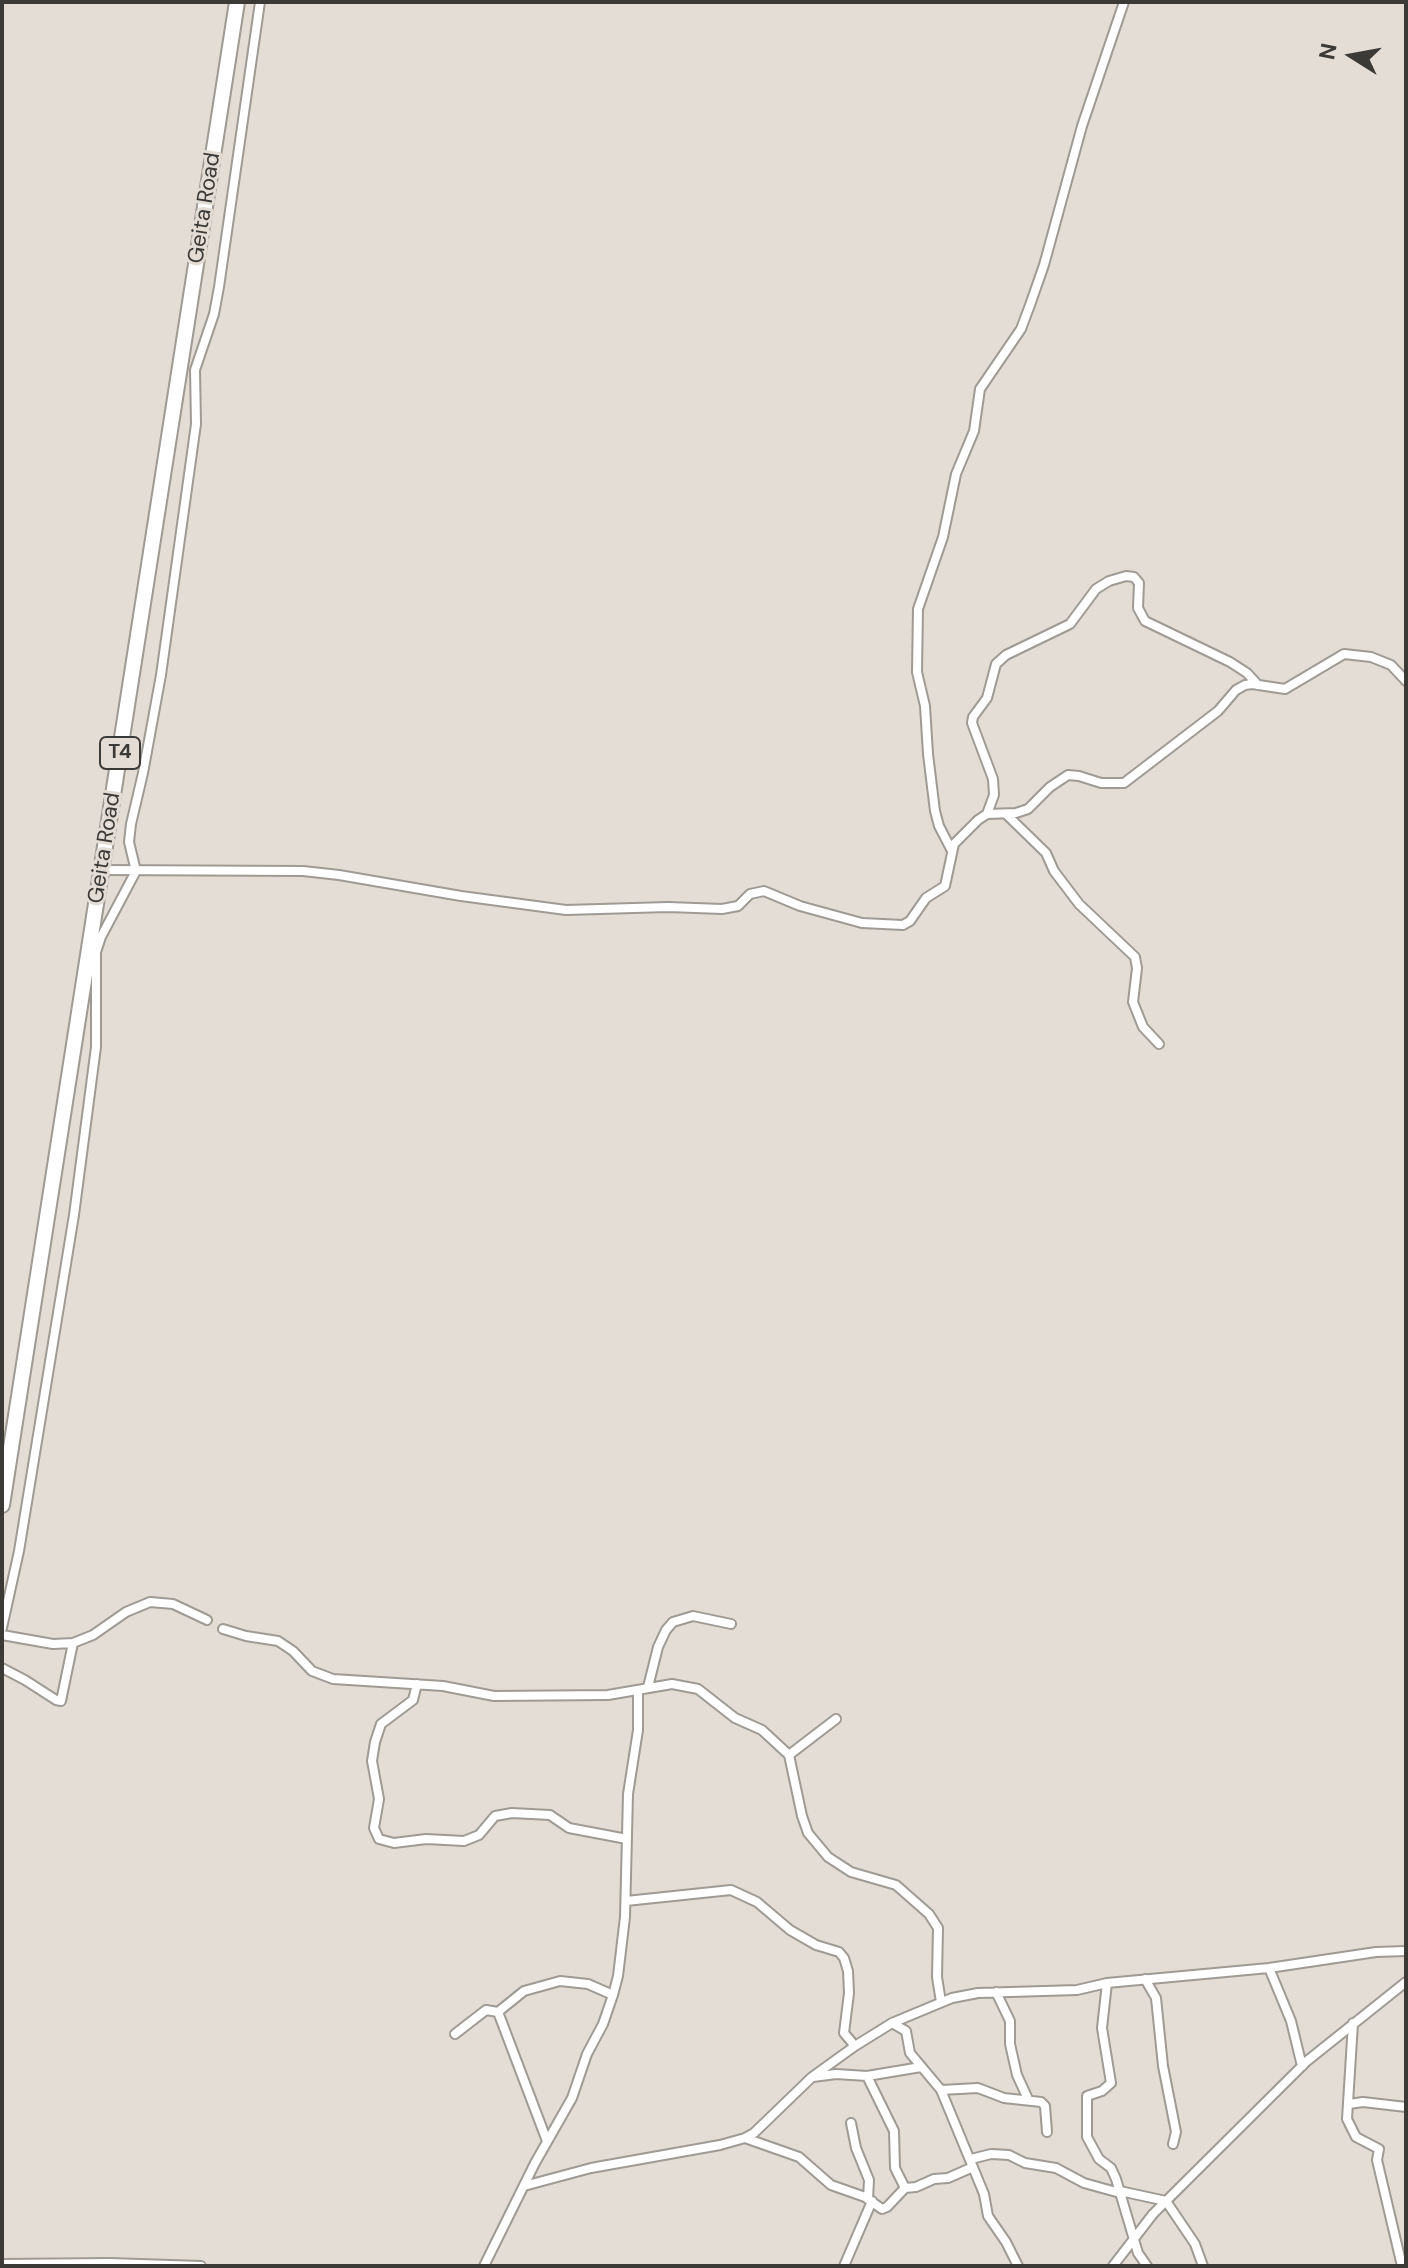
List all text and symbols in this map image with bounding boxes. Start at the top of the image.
north arrow [1312,16,1392,96]
text: N [1312,41,1344,62]
street label: Geita Road [183,151,227,265]
road number: T4 [100,737,140,769]
street label: Geita Road [83,791,127,905]

